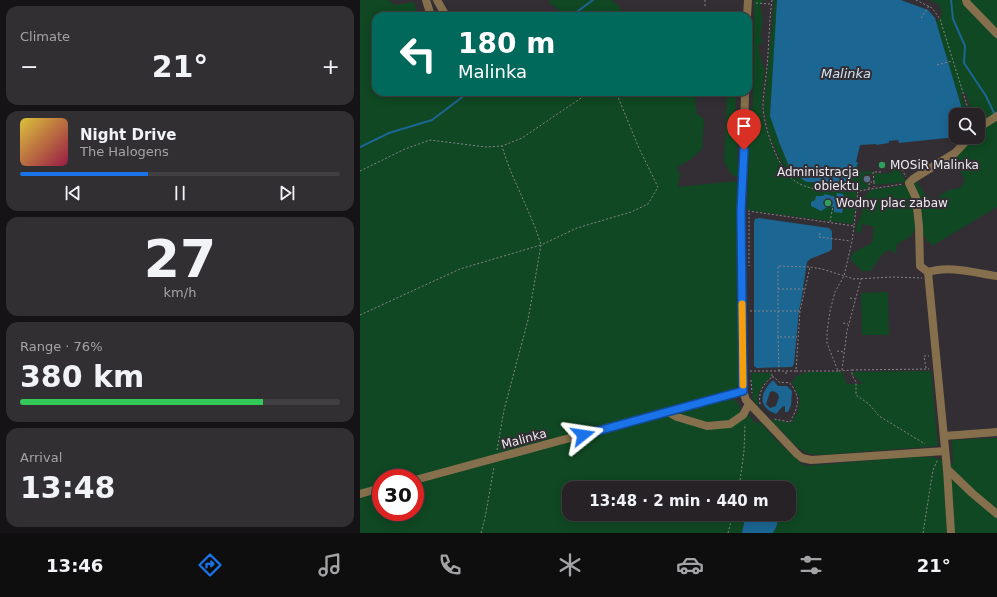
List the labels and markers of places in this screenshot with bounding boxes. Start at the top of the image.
pin [727,109,761,150]
place label: MOSiR Malinka [890,158,979,172]
marker: MOSiR Malinka [877,160,887,170]
place label: Administracja obiektu [777,165,859,193]
marker: Administracja obiektu [862,174,872,184]
place label: Wodny plac zabaw [836,196,948,210]
marker: Wodny plac zabaw [823,198,833,208]

